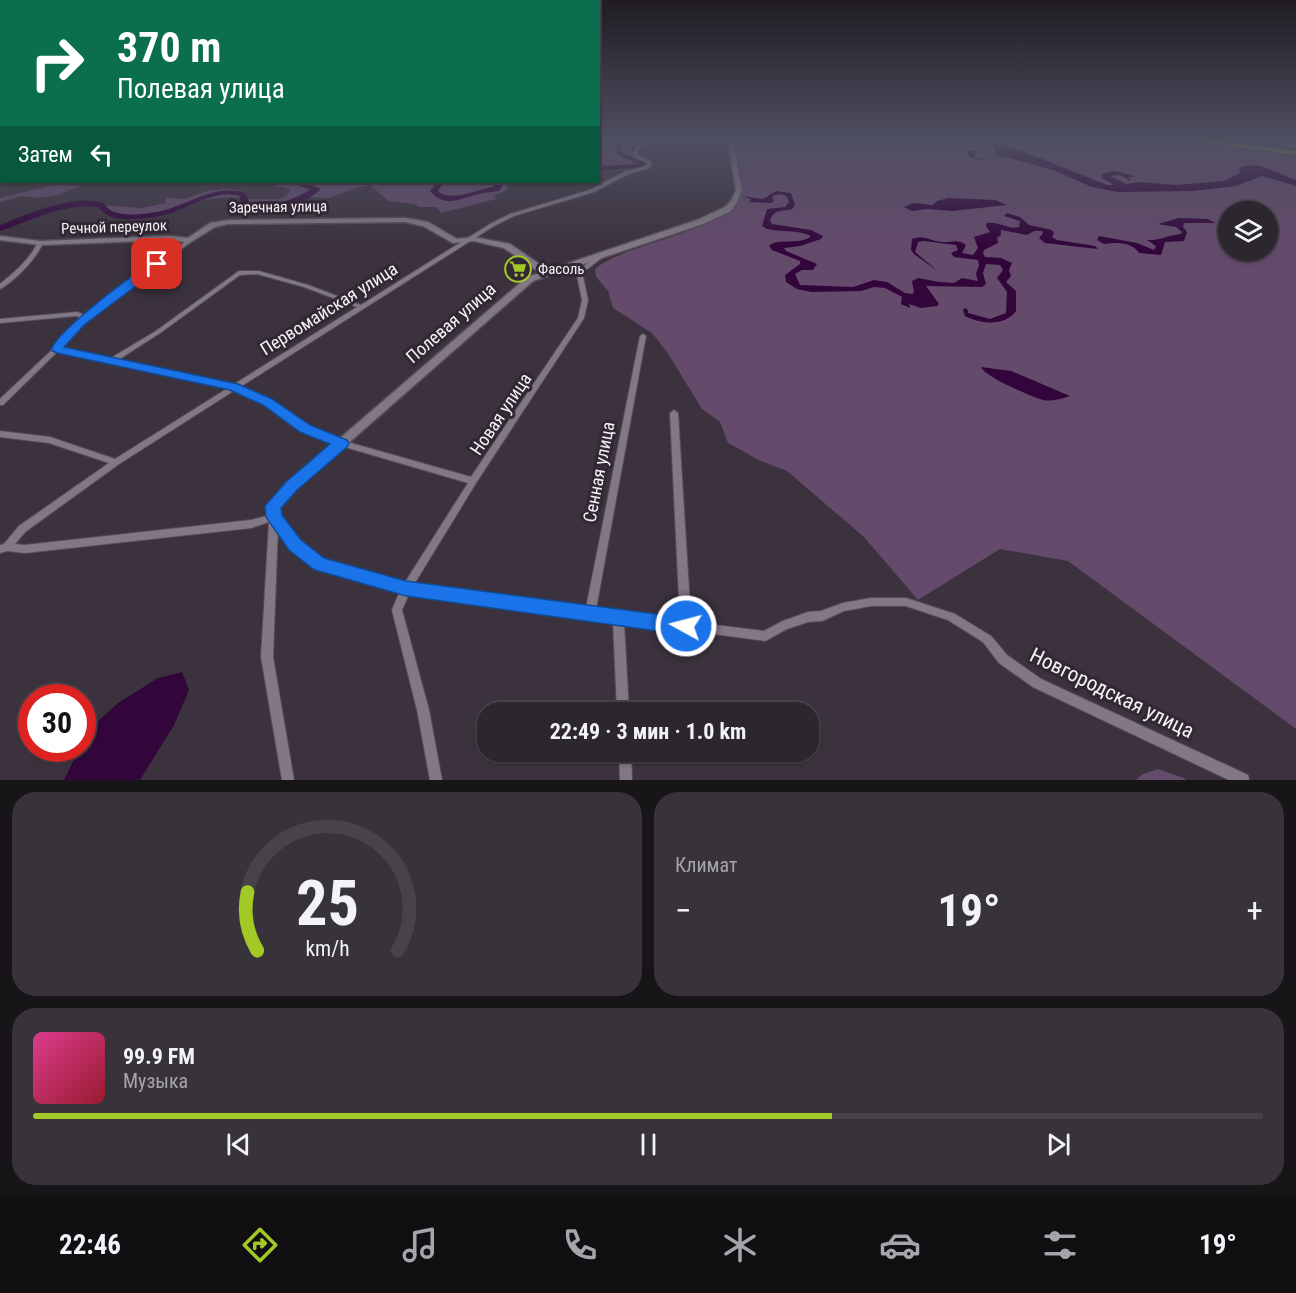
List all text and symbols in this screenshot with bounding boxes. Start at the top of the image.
text: 370 m [117,23,222,72]
icon: right [18,24,96,102]
text: Полевая улица [117,73,285,105]
icon: left [85,138,118,171]
text: Затем [18,142,73,167]
street label: Заречная улица [229,197,327,217]
map controls [1218,201,1278,261]
button: layers [1218,201,1278,261]
street label: Речной переулок [61,216,167,238]
pin [131,238,182,289]
icon: arrive [140,247,173,280]
supermarket icon: Фасоль [503,254,533,284]
street label: Первомайская улица [256,258,401,359]
place label: Фасоль [538,260,585,278]
street label: Полевая улица [402,278,500,367]
street label: Новая улица [466,369,536,459]
street label: Сенная улица [578,420,619,524]
position arrow [654,594,718,658]
street label: Новгородская улица [1026,643,1198,743]
speed limit sign: 30 [18,684,96,762]
text: 22:49 · 3 мин · 1.0 km [550,719,746,744]
text: Климат [675,853,737,877]
text: 25 [295,867,359,940]
text: 19° [938,884,1001,937]
text: − [675,891,692,930]
text: + [1247,891,1263,930]
text: km/h [305,936,349,961]
text: 99.9 FM [123,1044,195,1069]
text: Музыка [123,1069,188,1093]
icon: previous [222,1128,255,1161]
icon: pause [632,1128,665,1161]
icon: next [1042,1128,1075,1161]
icon: directions [239,1224,281,1266]
icon: music [399,1224,441,1266]
icon: phone [559,1224,601,1266]
icon: climate [719,1224,761,1266]
icon: car [879,1224,921,1266]
icon: filters [1039,1224,1081,1266]
text: 22:46 [59,1229,121,1261]
text: 19° [1199,1229,1237,1261]

